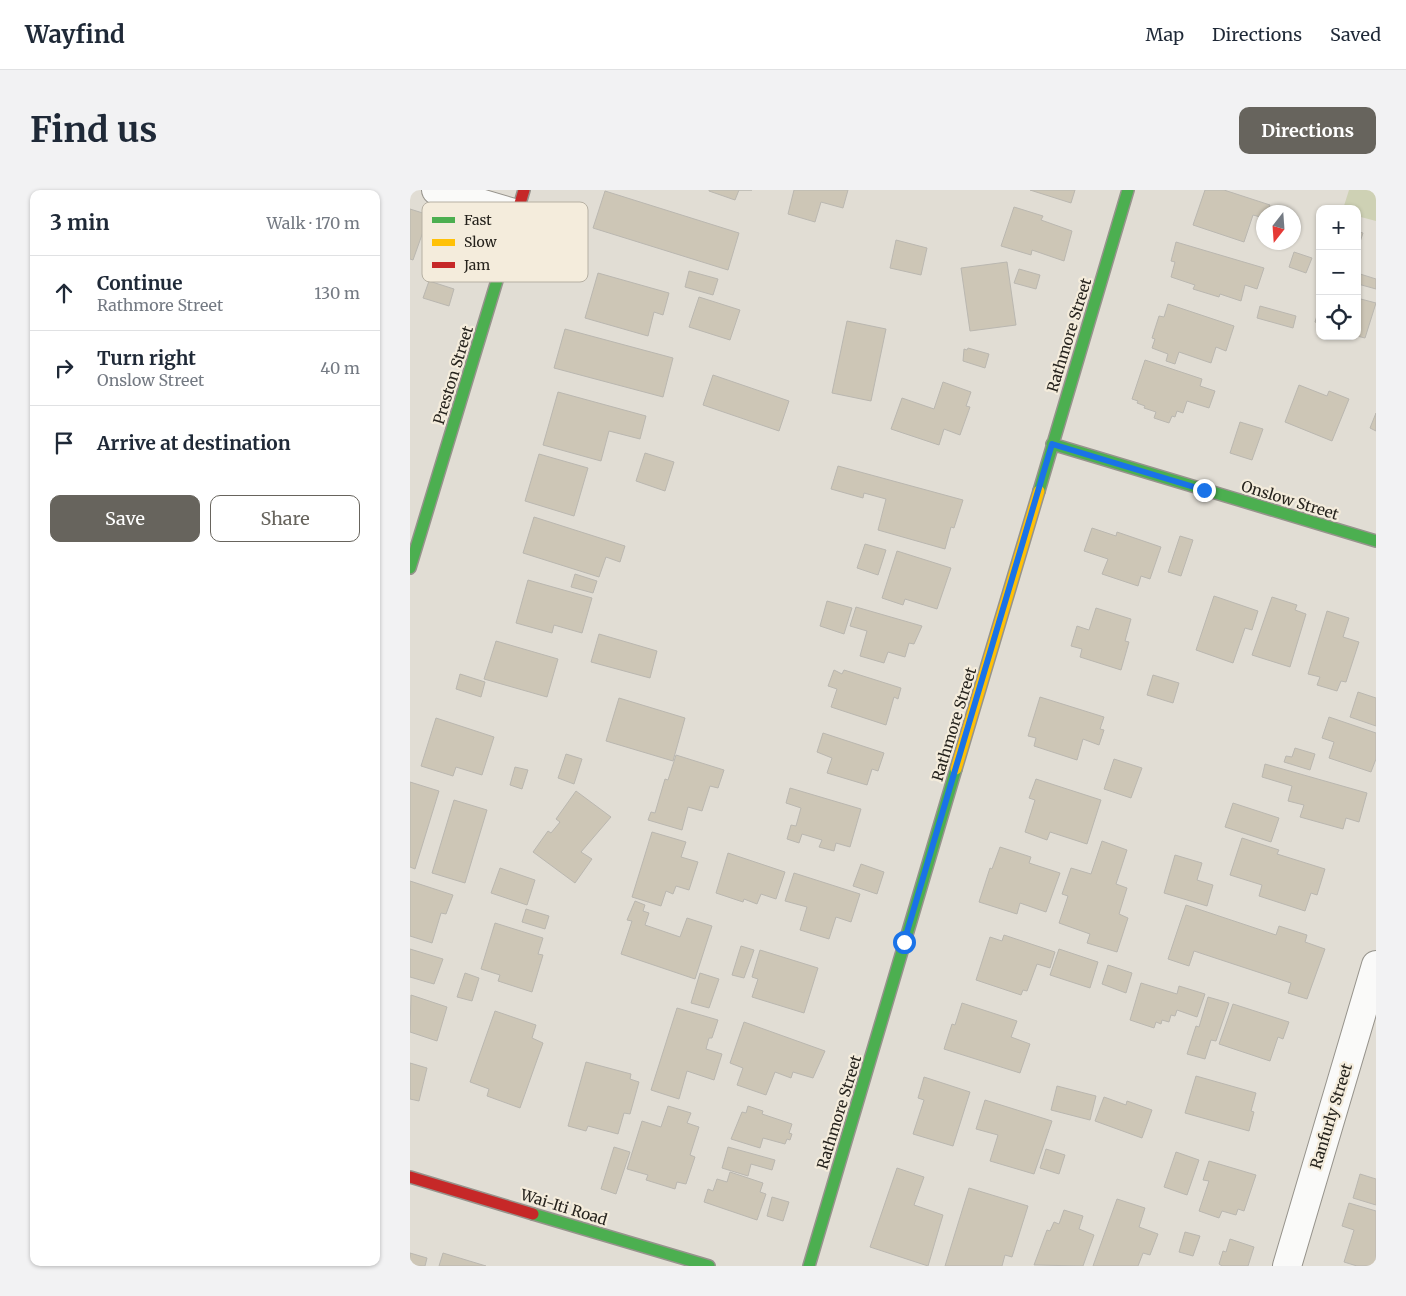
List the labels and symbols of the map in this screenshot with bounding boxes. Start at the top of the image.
legend [422,202,588,282]
north arrow [1256,205,1301,250]
text: Fast [464,211,492,229]
text: Slow [464,233,497,251]
text: Jam [463,256,490,274]
street label: Rathmore Street [1043,276,1095,394]
street label: Preston Street [429,323,477,427]
street label: Onslow Street [1239,476,1341,524]
route end [1193,479,1216,502]
street label: Rathmore Street [928,665,980,783]
route start [893,931,916,954]
street label: Rathmore Street [813,1053,865,1171]
street label: Ranfurly Street [1306,1061,1356,1171]
street label: Wai-Iti Road [517,1185,610,1229]

